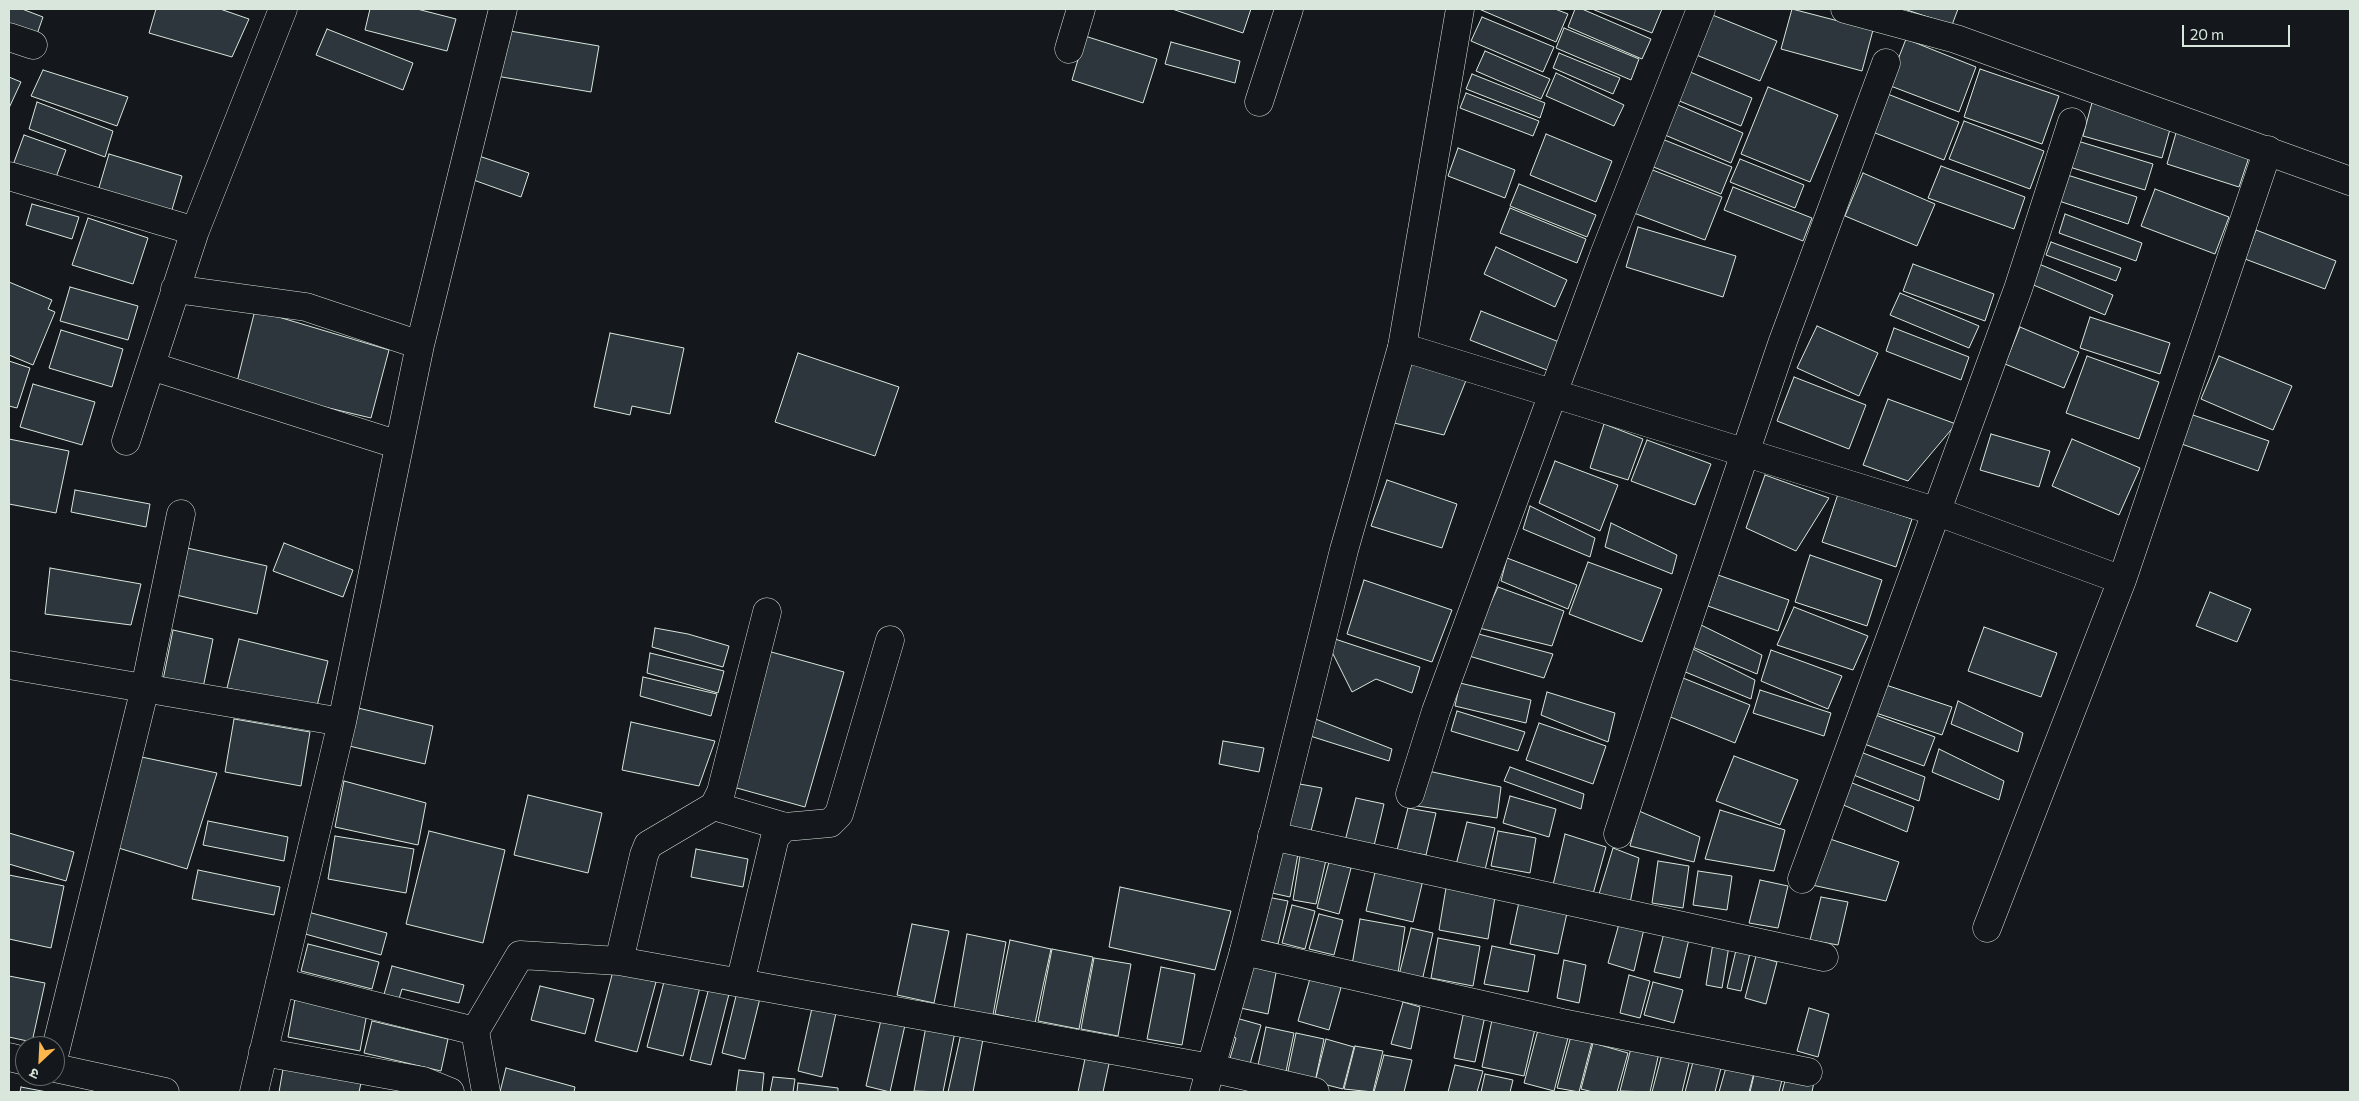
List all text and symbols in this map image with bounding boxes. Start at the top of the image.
scale bar [2184,15,2292,47]
text: 20 m [2190,25,2224,43]
north arrow [15,1036,65,1086]
text: उ [27,1065,41,1084]

